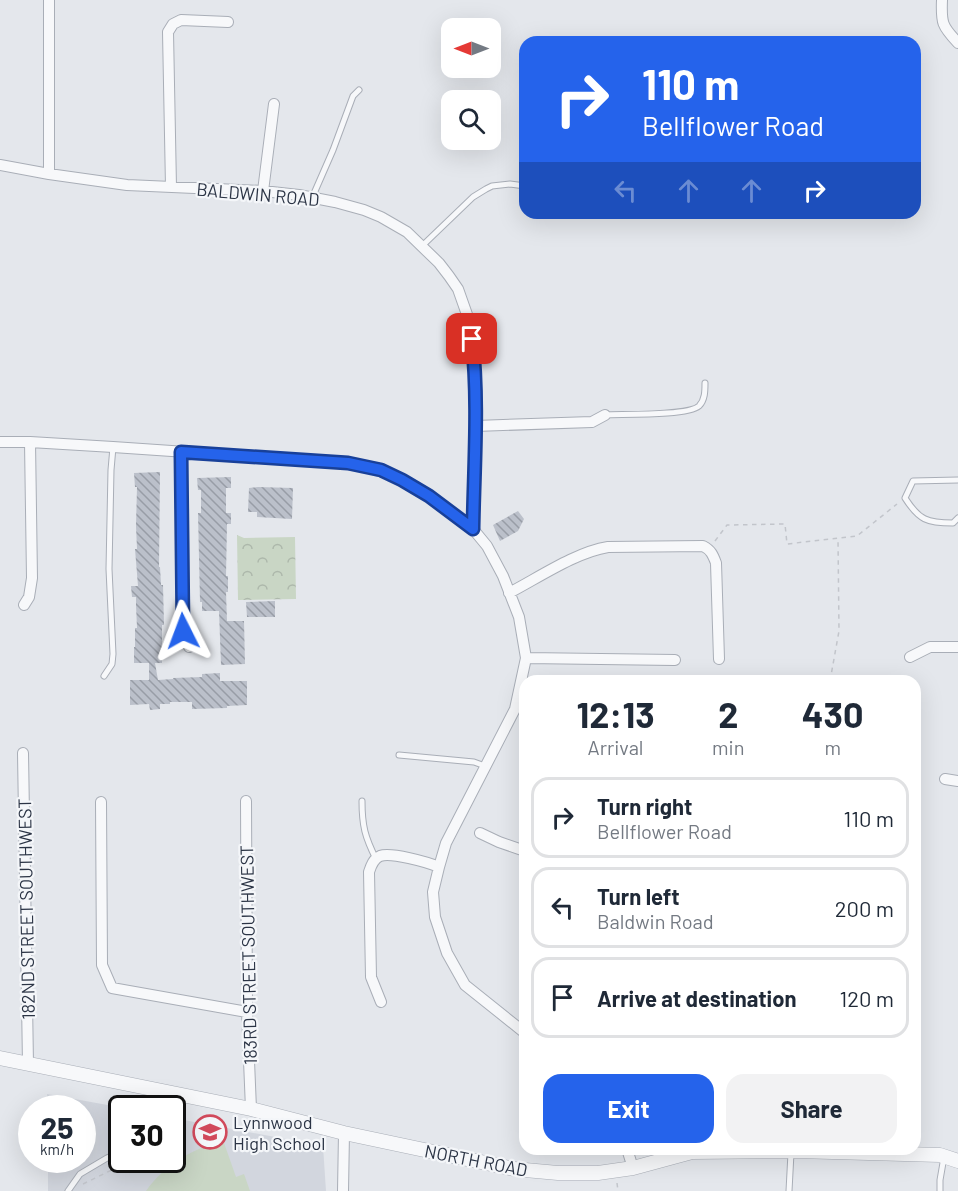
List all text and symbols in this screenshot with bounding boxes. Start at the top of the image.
north arrow [441,18,501,78]
map controls [441,18,501,150]
text: 110 m [642,58,739,108]
icon: right [543,60,621,138]
button: search [441,90,501,150]
text: Bellflower Road [642,109,824,141]
icon: left [609,174,642,207]
icon: ahead [672,174,705,207]
icon: ahead [735,174,768,207]
icon: right [798,174,831,207]
street label: BALDWIN ROAD [196,178,320,210]
pin [446,313,497,364]
icon: arrive [455,322,488,355]
position arrow [151,599,215,663]
text: 12:13 [576,692,655,735]
text: 2 [718,692,738,735]
text: 430 [802,692,864,735]
text: Arrival [588,735,643,759]
text: min [712,735,744,759]
text: m [824,735,841,759]
text: Turn right [597,793,692,819]
street label: 182ND STREET SOUTHWEST [13,798,39,1020]
icon: right [546,801,579,834]
text: 110 m [844,805,894,831]
text: Bellflower Road [597,819,732,843]
street label: 183RD STREET SOUTHWEST [235,845,261,1065]
text: Turn left [597,883,680,909]
icon: left [546,891,579,924]
text: 200 m [835,895,894,921]
text: Baldwin Road [597,909,714,933]
icon: arrive [546,981,579,1014]
text: Arrive at destination [597,985,796,1011]
text: 120 m [839,985,894,1011]
button: Exit [543,1074,714,1143]
button: Share [726,1074,897,1143]
speed limit sign: 30 [108,1095,186,1173]
text: 25 [41,1109,73,1145]
place label: Lynnwood High School [233,1111,326,1154]
school or university icon: Lynnwood High School [192,1114,228,1150]
street label: NORTH ROAD [423,1139,529,1181]
text: km/h [40,1140,74,1158]

